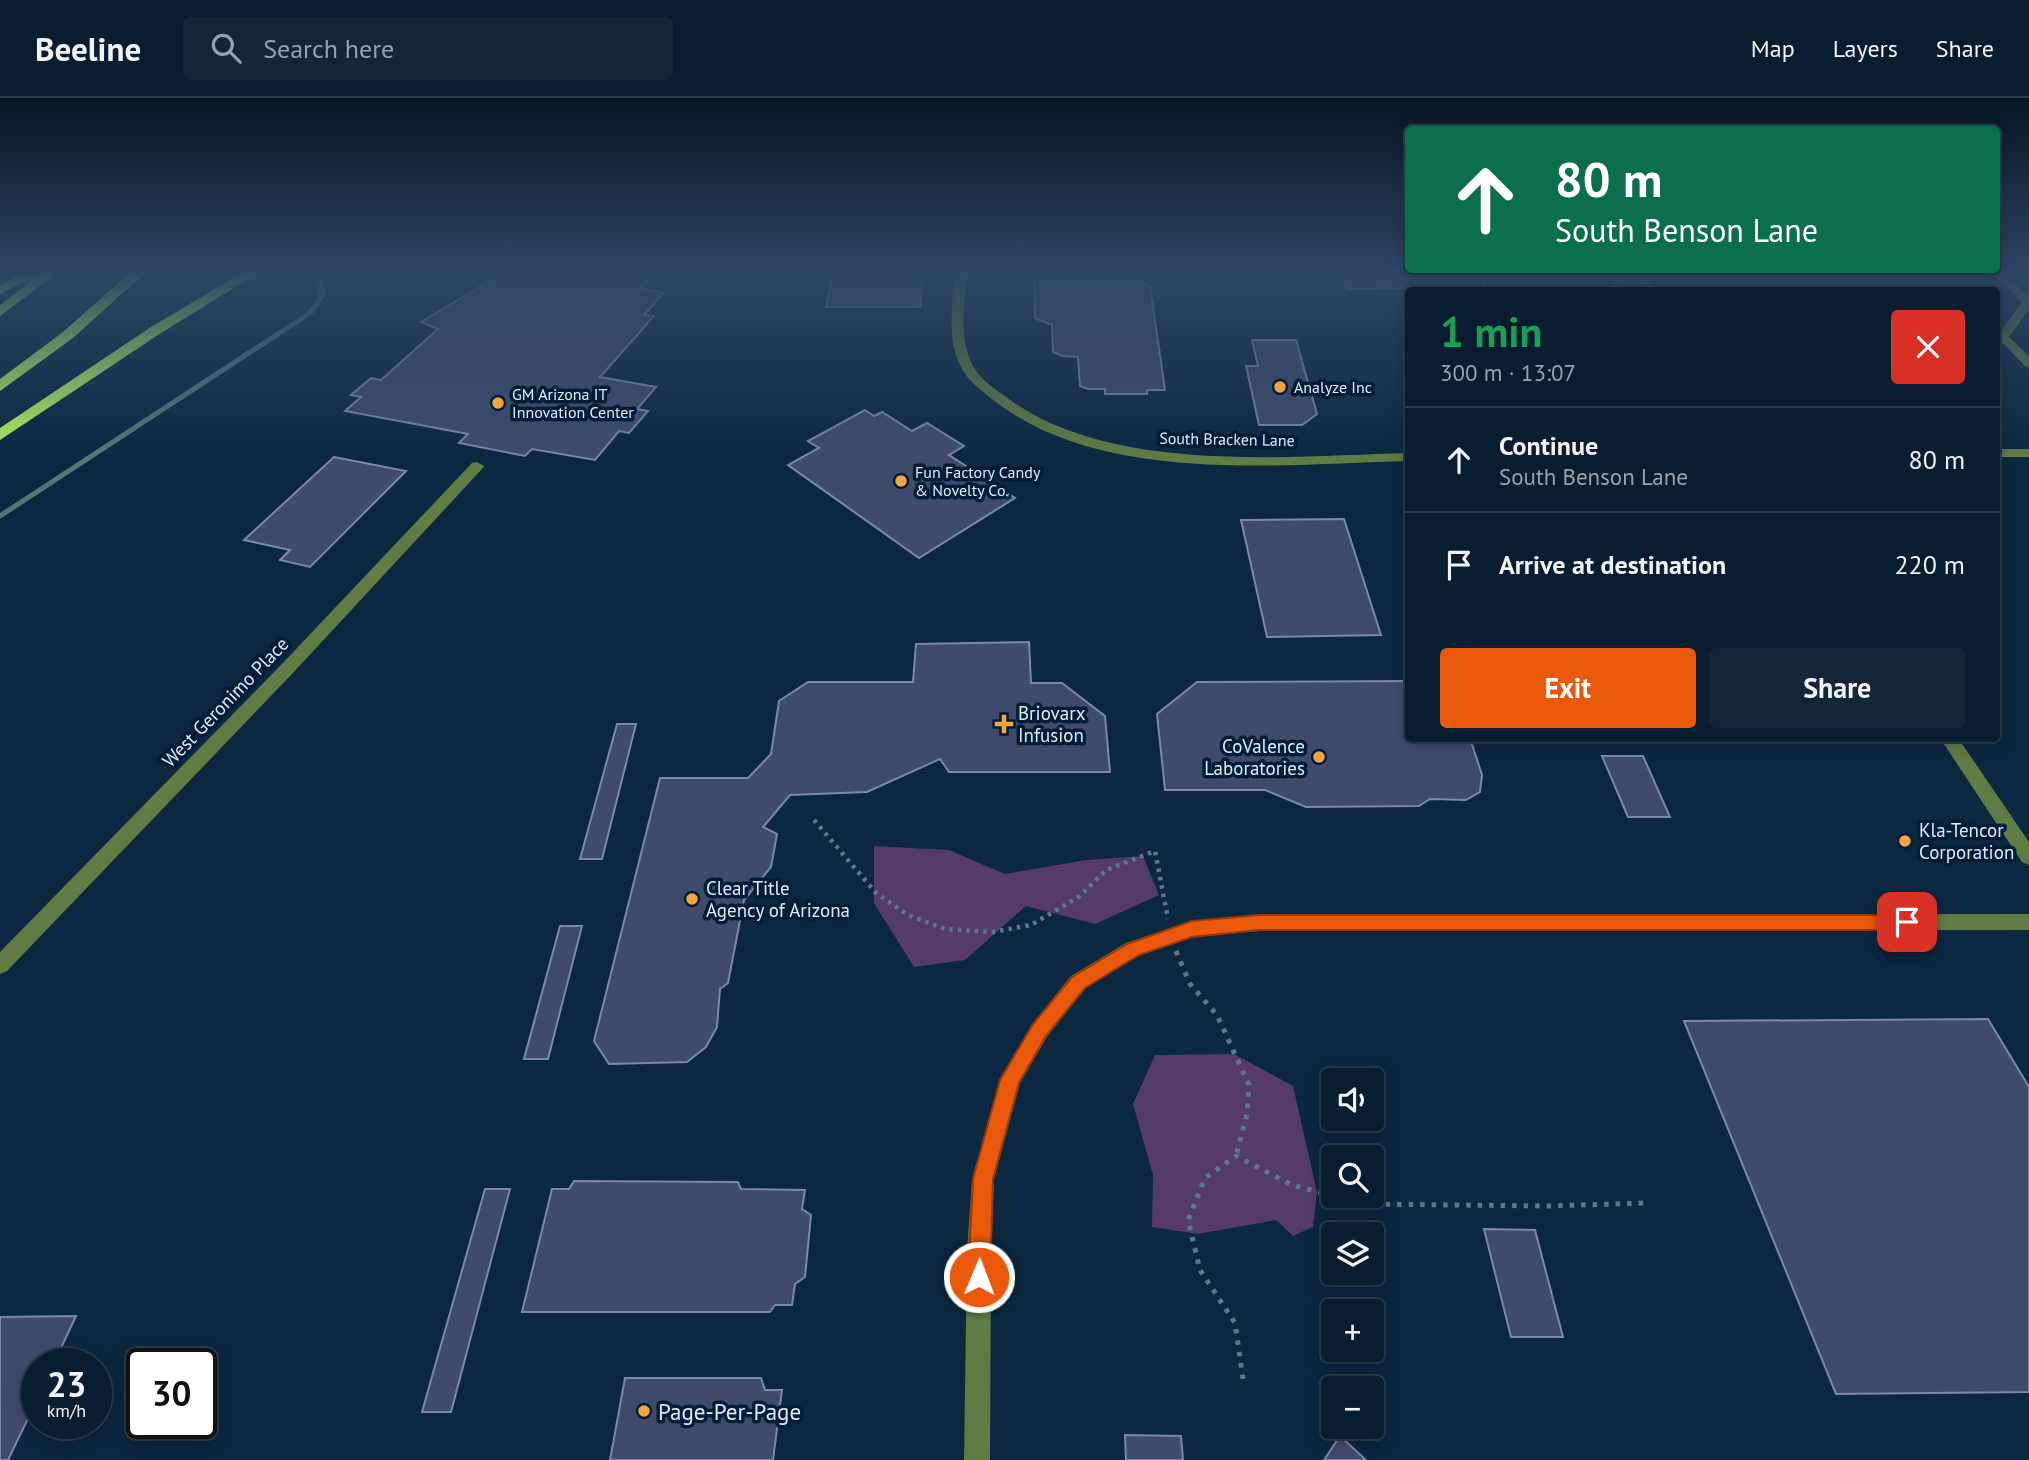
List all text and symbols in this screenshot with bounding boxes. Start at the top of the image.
search box [183,17,673,80]
text: Beeline [35,27,141,70]
icon: search [207,29,245,67]
text: Search here [263,32,394,65]
text: Map [1751,33,1795,64]
text: Layers [1833,33,1898,64]
text: Share [1936,33,1994,64]
text: 80 m [1555,147,1662,211]
icon: ahead [1440,154,1531,245]
text: South Benson Lane [1555,209,1818,251]
text: 1 min [1440,304,1542,359]
button: close [1891,310,1965,384]
text: 300 m · 13:07 [1440,358,1576,387]
place label: Analyze Inc [1294,377,1372,397]
marker: Analyze Inc [1272,379,1288,395]
place label: GM Arizona IT Innovation Center [512,384,634,422]
marker: GM Arizona IT Innovation Center [490,395,506,411]
street label: South Bracken Lane [1159,428,1295,450]
text: Continue [1499,429,1598,462]
icon: ahead [1440,441,1478,479]
text: 80 m [1909,443,1965,476]
place label: Fun Factory Candy & Novelty Co. [915,462,1041,500]
text: South Benson Lane [1499,462,1688,491]
marker: Fun Factory Candy & Novelty Co. [893,473,909,489]
icon: arrive [1440,546,1478,584]
text: Arrive at destination [1499,548,1726,581]
text: 220 m [1894,548,1965,581]
street label: West Geronimo Place [157,632,293,772]
button: Exit [1440,648,1696,728]
button: Share [1710,648,1965,728]
place label: Briovarx Infusion [1018,701,1086,747]
marker: Briovarx Infusion [996,716,1012,732]
place label: CoValence Laboratories [1204,734,1305,780]
marker: CoValence Laboratories [1311,749,1327,765]
place label: Kla-Tencor Corporation [1919,818,2014,864]
marker: Kla-Tencor Corporation [1897,833,1913,849]
place label: Clear Title Agency of Arizona [706,876,850,922]
marker: Clear Title Agency of Arizona [684,891,700,907]
pin [1877,892,1937,952]
icon: arrive [1888,903,1926,941]
map controls [1321,1068,1384,1439]
button: sound [1321,1068,1384,1131]
button: search [1321,1145,1384,1208]
button: layers [1321,1222,1384,1285]
position arrow [942,1240,1016,1314]
button: + [1321,1299,1384,1362]
speed limit sign: 30 [126,1348,217,1439]
text: 23 [47,1361,86,1407]
button: − [1321,1376,1384,1439]
place label: Page-Per-Page [658,1397,801,1426]
text: km/h [47,1399,86,1422]
marker: Page-Per-Page [636,1403,652,1419]

